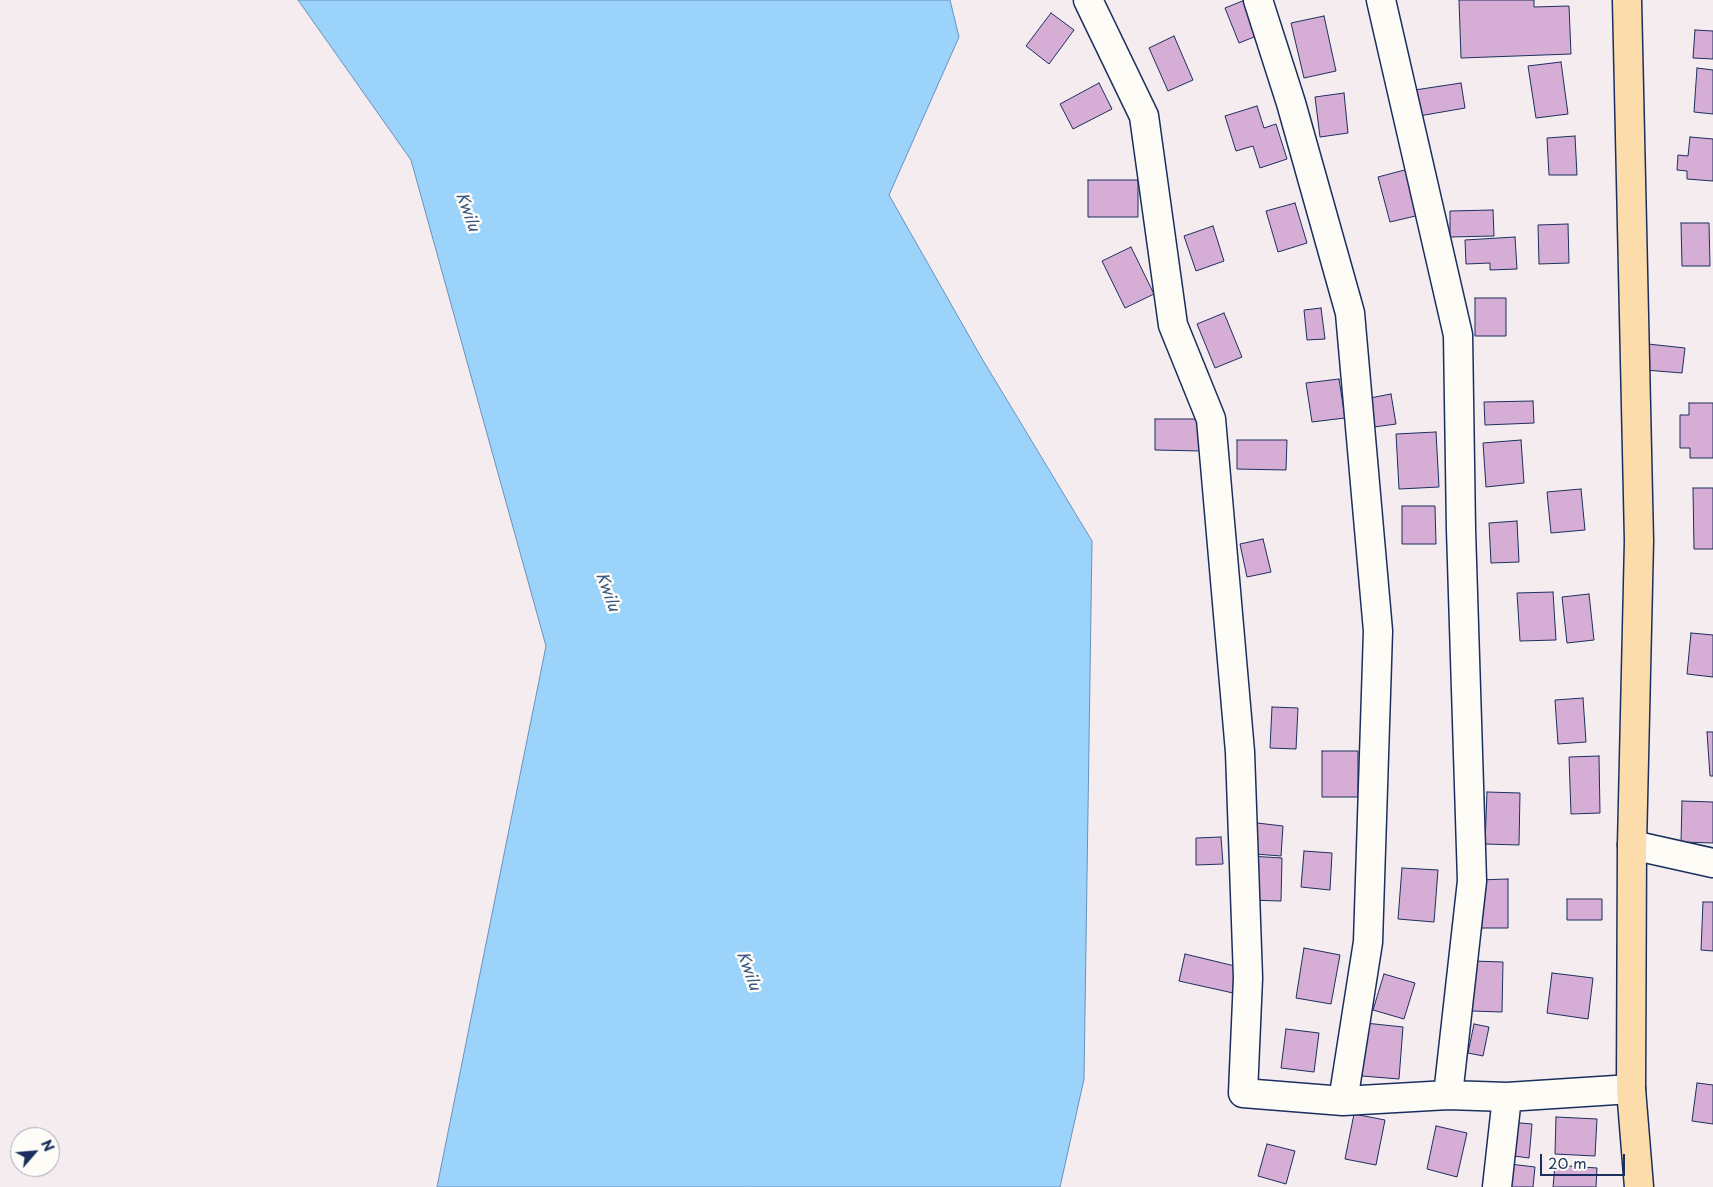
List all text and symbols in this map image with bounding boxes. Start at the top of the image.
water label: Kwilu [451,190,483,234]
water label: Kwilu [591,570,623,614]
water label: Kwilu [732,949,764,993]
north arrow [10,1127,60,1177]
text: N [36,1136,60,1155]
scale bar [1543,1144,1628,1176]
text: 20 m [1548,1151,1587,1174]

